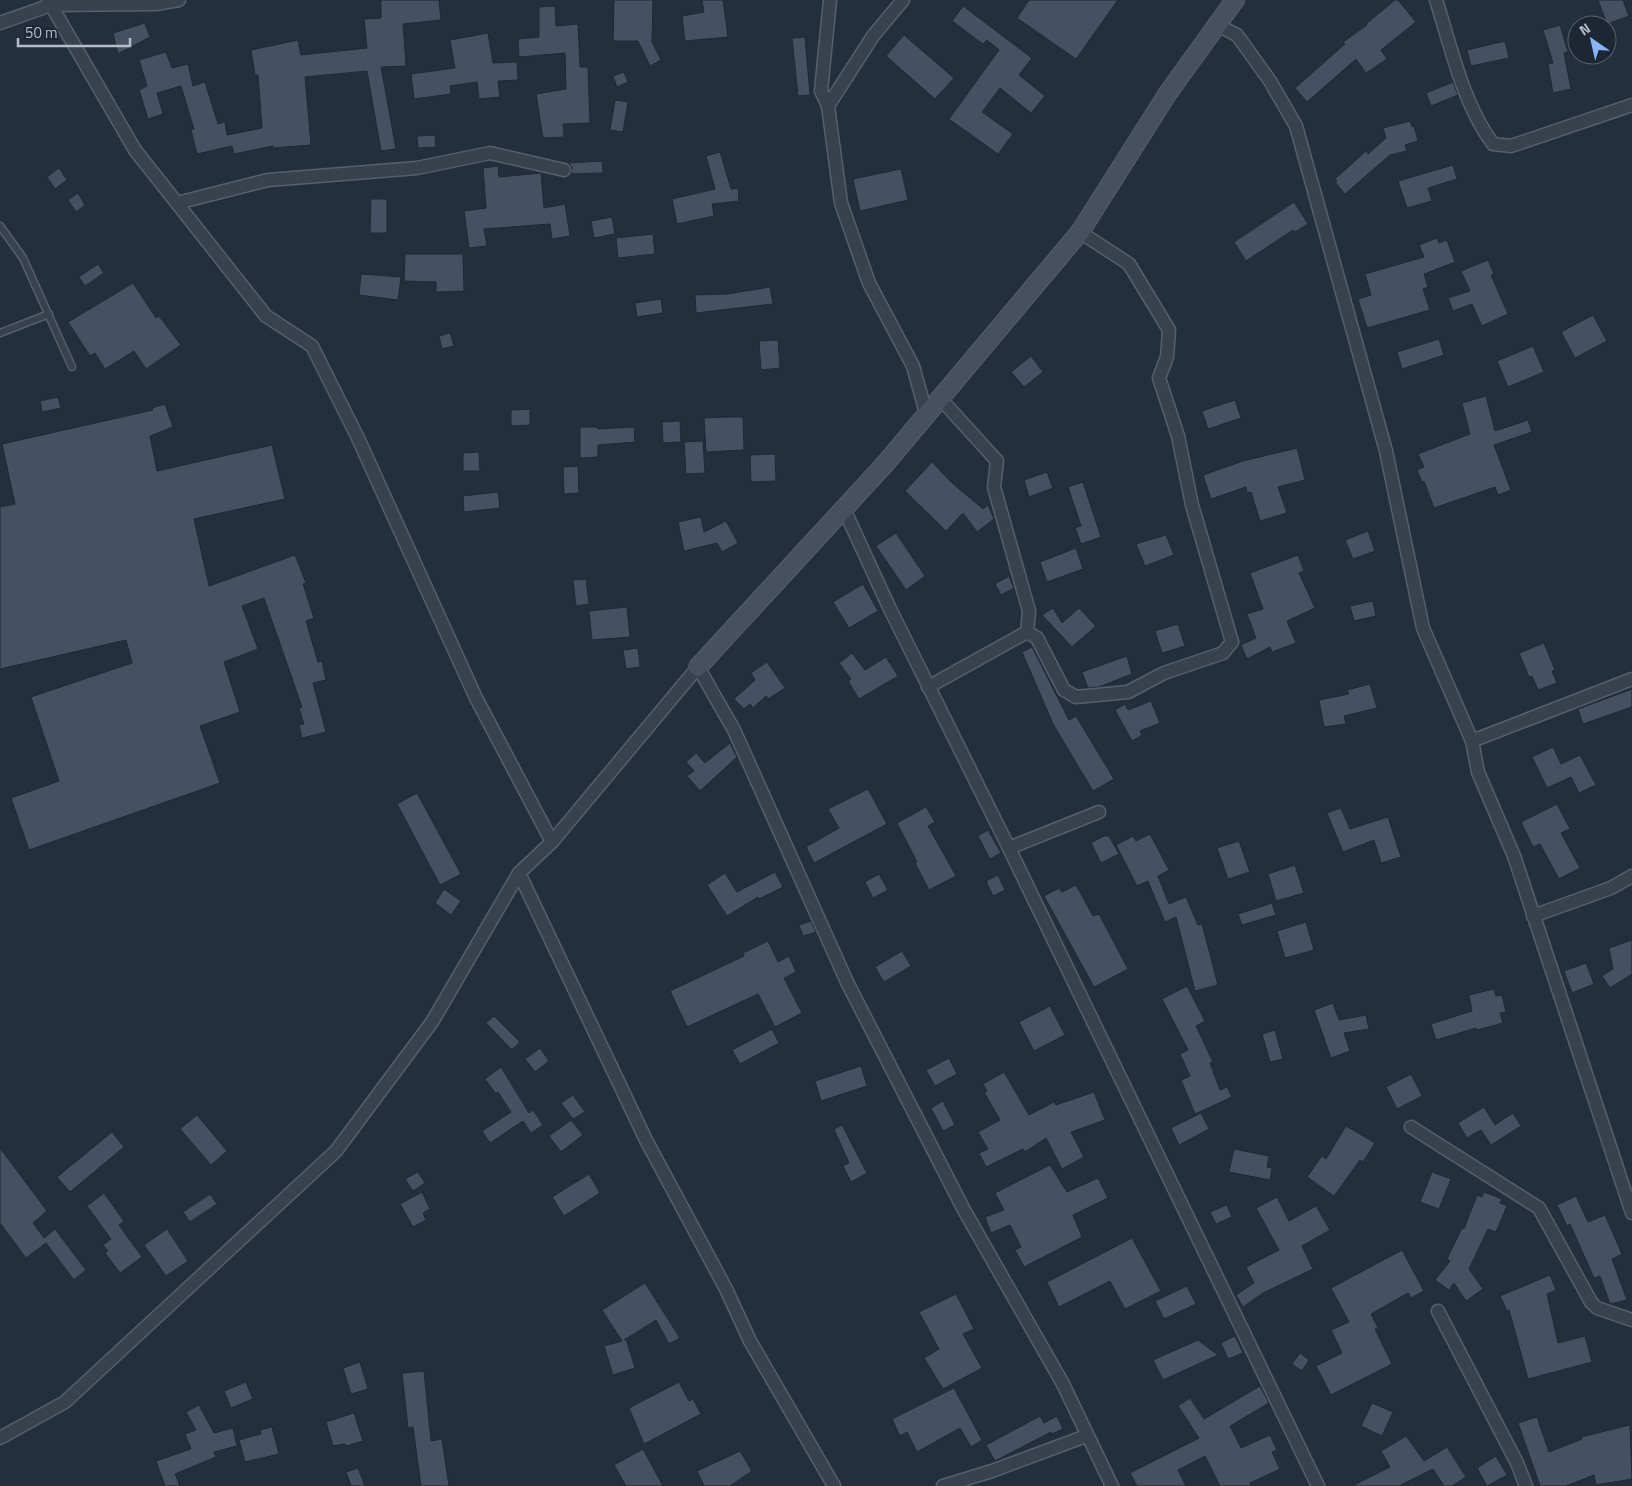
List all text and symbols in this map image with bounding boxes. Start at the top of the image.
scale bar [18,15,130,47]
north arrow [1567,15,1617,65]
text: N [1575,17,1594,40]
text: 50 m [25,21,58,44]

